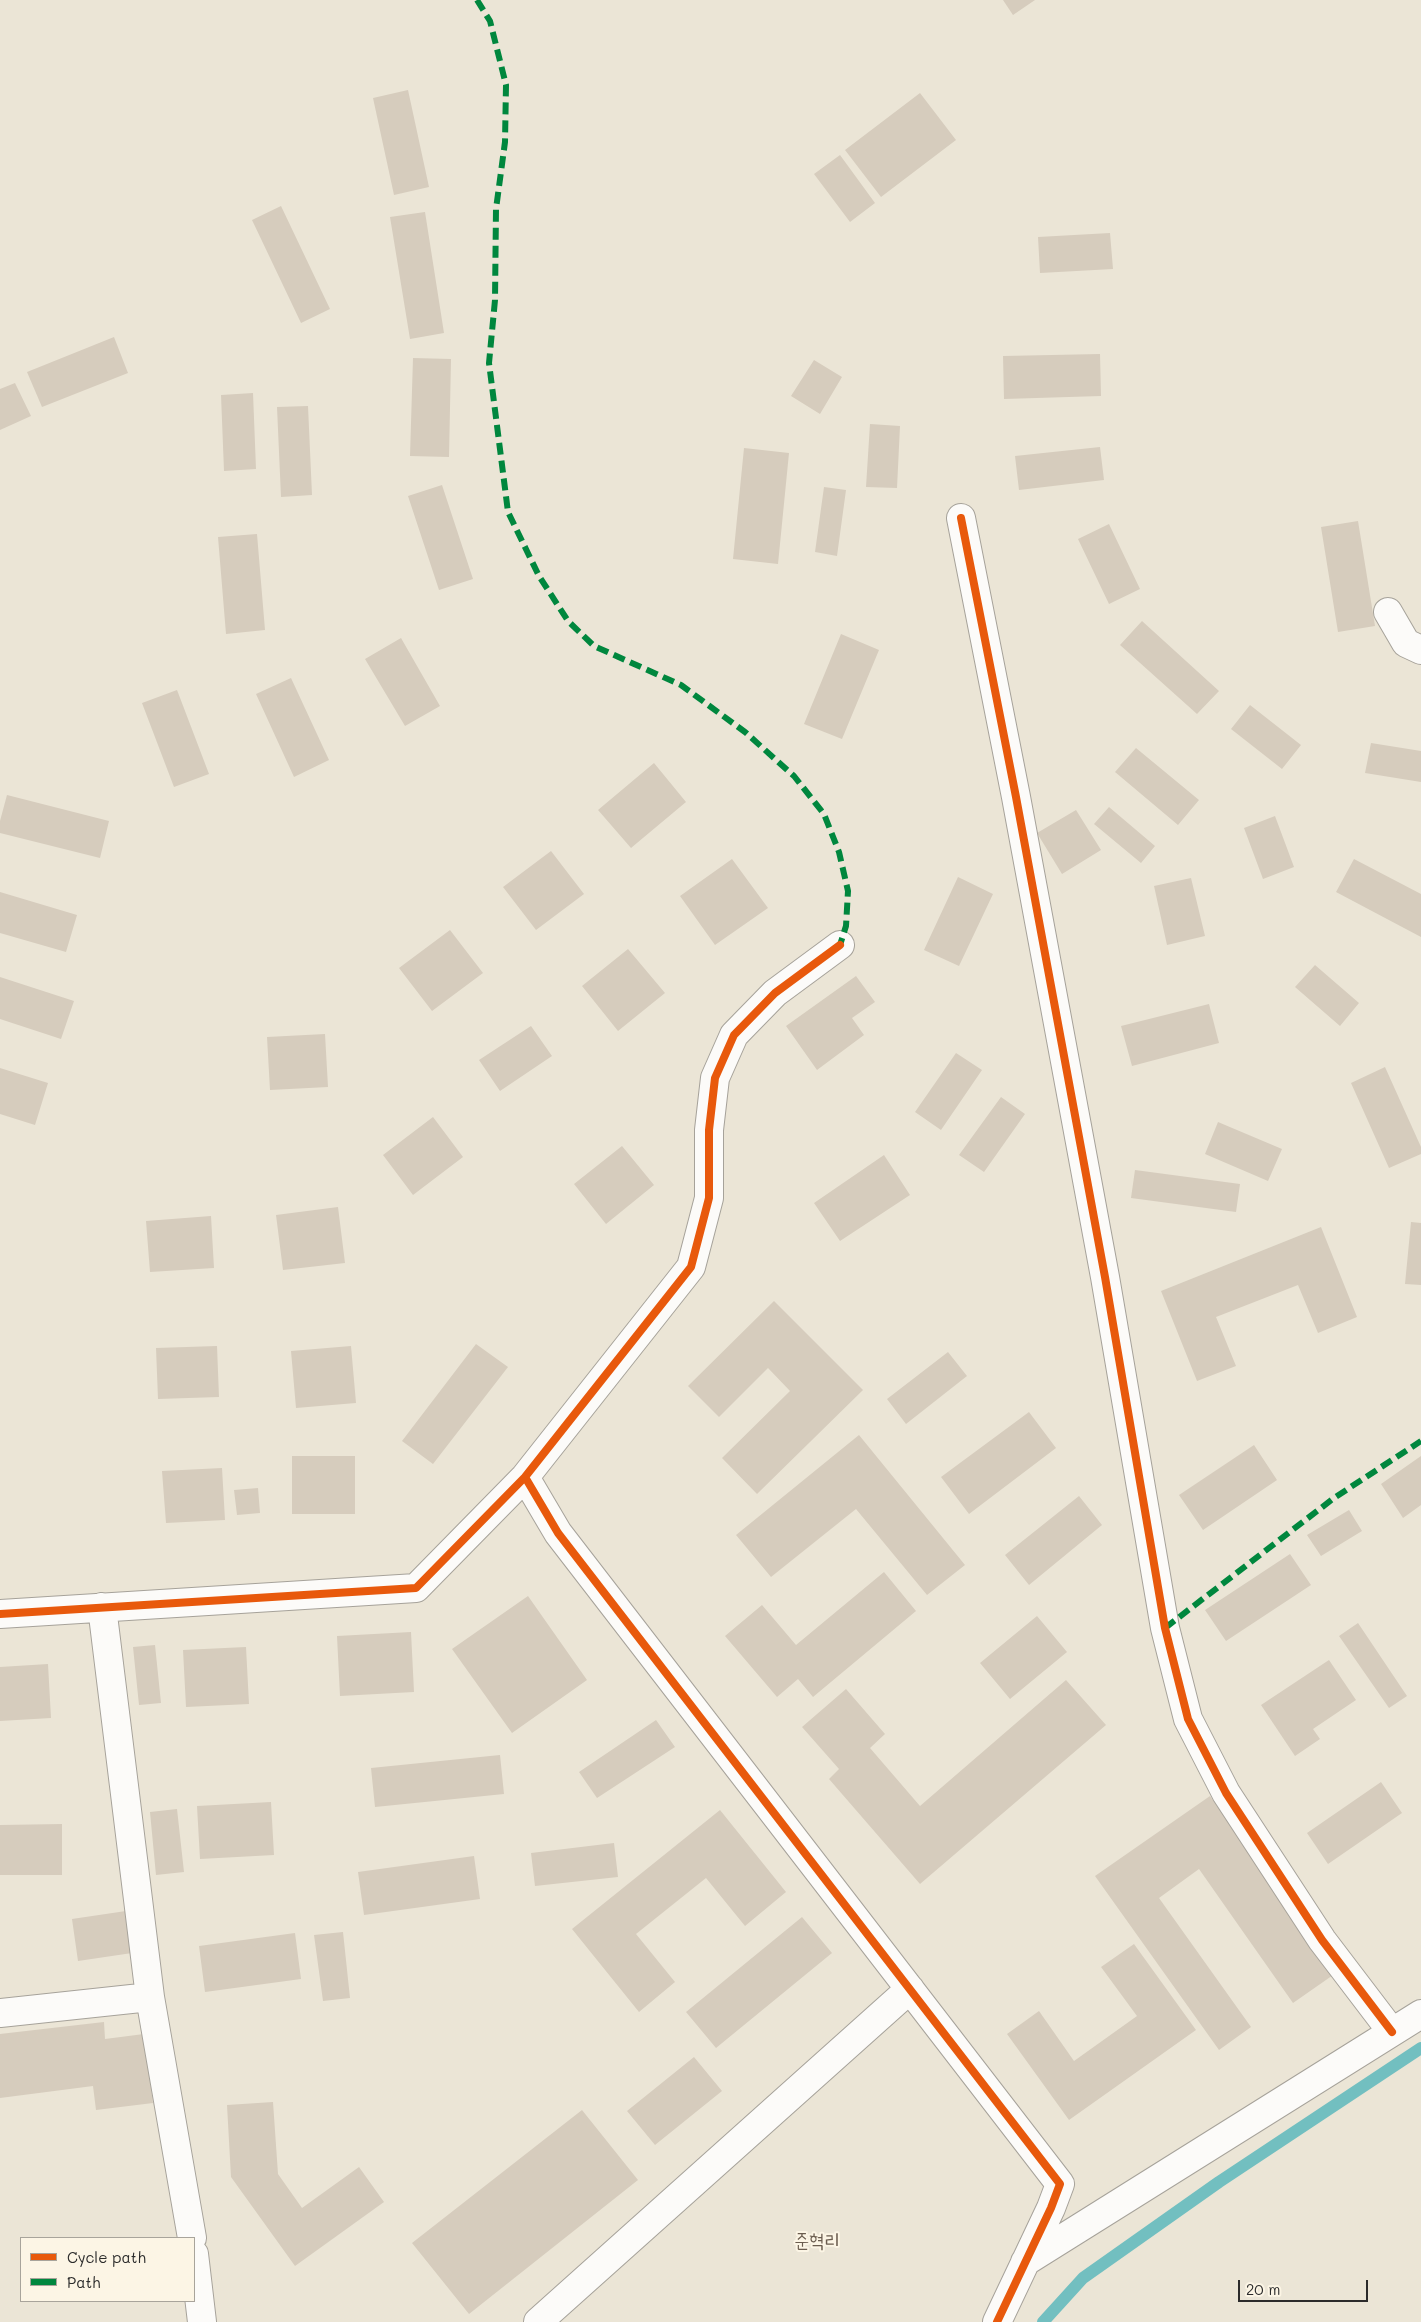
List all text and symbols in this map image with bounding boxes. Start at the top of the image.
district label: 준혁리 [794,2230,840,2252]
legend [20,2237,195,2302]
text: Cycle path [67,2247,146,2267]
scale bar [1241,2270,1371,2302]
text: Path [67,2272,101,2292]
text: 20 m [1246,2279,1280,2299]

